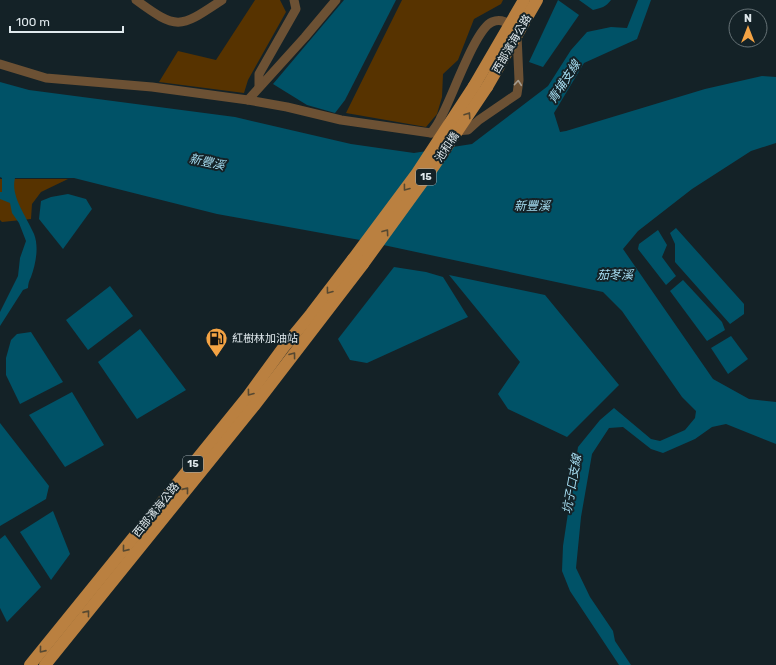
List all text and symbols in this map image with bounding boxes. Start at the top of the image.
scale bar [10,8,123,34]
north arrow [728,8,768,48]
street label: 西部濱海公路 [490,12,534,76]
text: N [744,12,752,25]
text: 100 m [16,15,50,29]
water label: 青埔支線 [545,56,584,106]
one-way arrow [513,80,522,86]
one-way arrow [464,112,471,119]
street label: 池和橋 [432,130,462,164]
water label: 新豐溪 [188,151,228,173]
road number: 15 [416,169,436,185]
one-way arrow [404,184,411,191]
water label: 新豐溪 [514,199,552,213]
one-way arrow [381,230,388,237]
water label: 茄苳溪 [597,268,635,282]
one-way arrow [327,286,334,293]
fuel station icon: 紅樹林加油站 [203,325,229,358]
place label: 紅樹林加油站 [232,332,298,345]
one-way arrow [288,352,295,359]
one-way arrow [247,389,254,396]
water label: 坑子口支線 [560,451,584,515]
road number: 15 [183,456,203,472]
street label: 西部濱海公路 [130,480,182,540]
one-way arrow [181,487,188,494]
one-way arrow [122,545,129,552]
one-way arrow [82,610,89,617]
one-way arrow [40,645,47,652]

